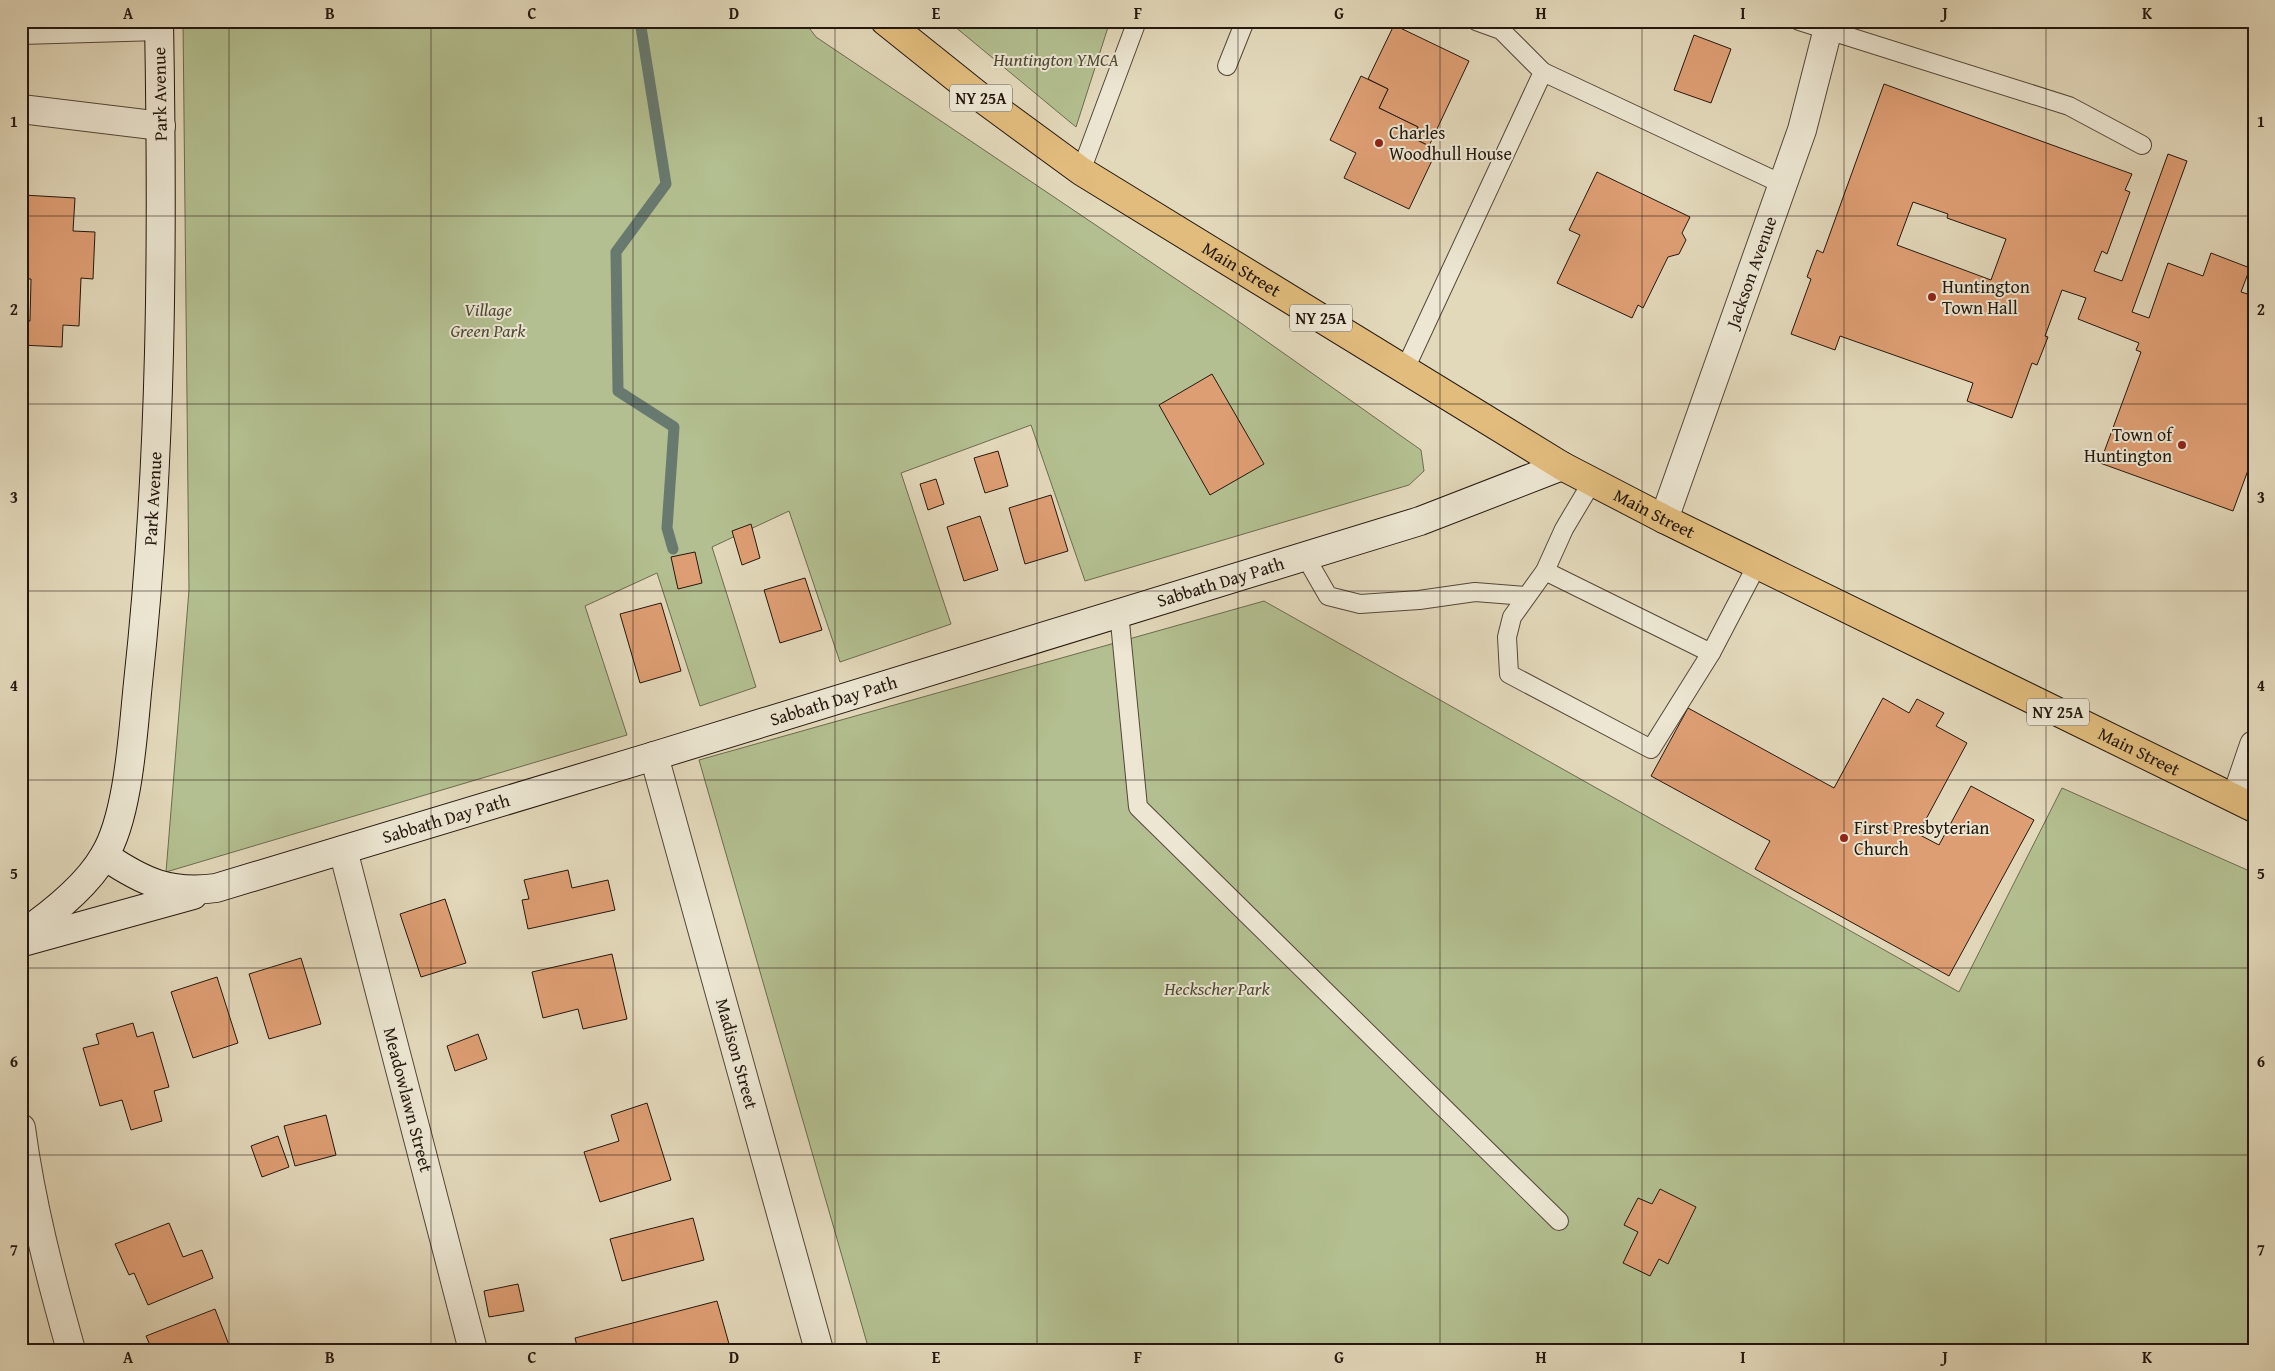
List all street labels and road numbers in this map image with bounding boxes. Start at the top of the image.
street label: Park Avenue [145,47,174,141]
road number: NY 25A [950,85,1012,112]
street label: Jackson Avenue [1718,212,1783,333]
street label: Main Street [1197,234,1287,304]
road number: NY 25A [1290,304,1352,332]
street label: Park Avenue [136,451,169,546]
street label: Main Street [1609,481,1700,545]
street label: Sabbath Day Path [1153,549,1288,614]
street label: Sabbath Day Path [766,668,900,733]
road number: NY 25A [2027,699,2089,726]
street label: Main Street [2094,720,2185,783]
street label: Sabbath Day Path [379,786,513,850]
street label: Madison Street [709,995,766,1113]
street label: Meadowlawn Street [377,1024,440,1176]

